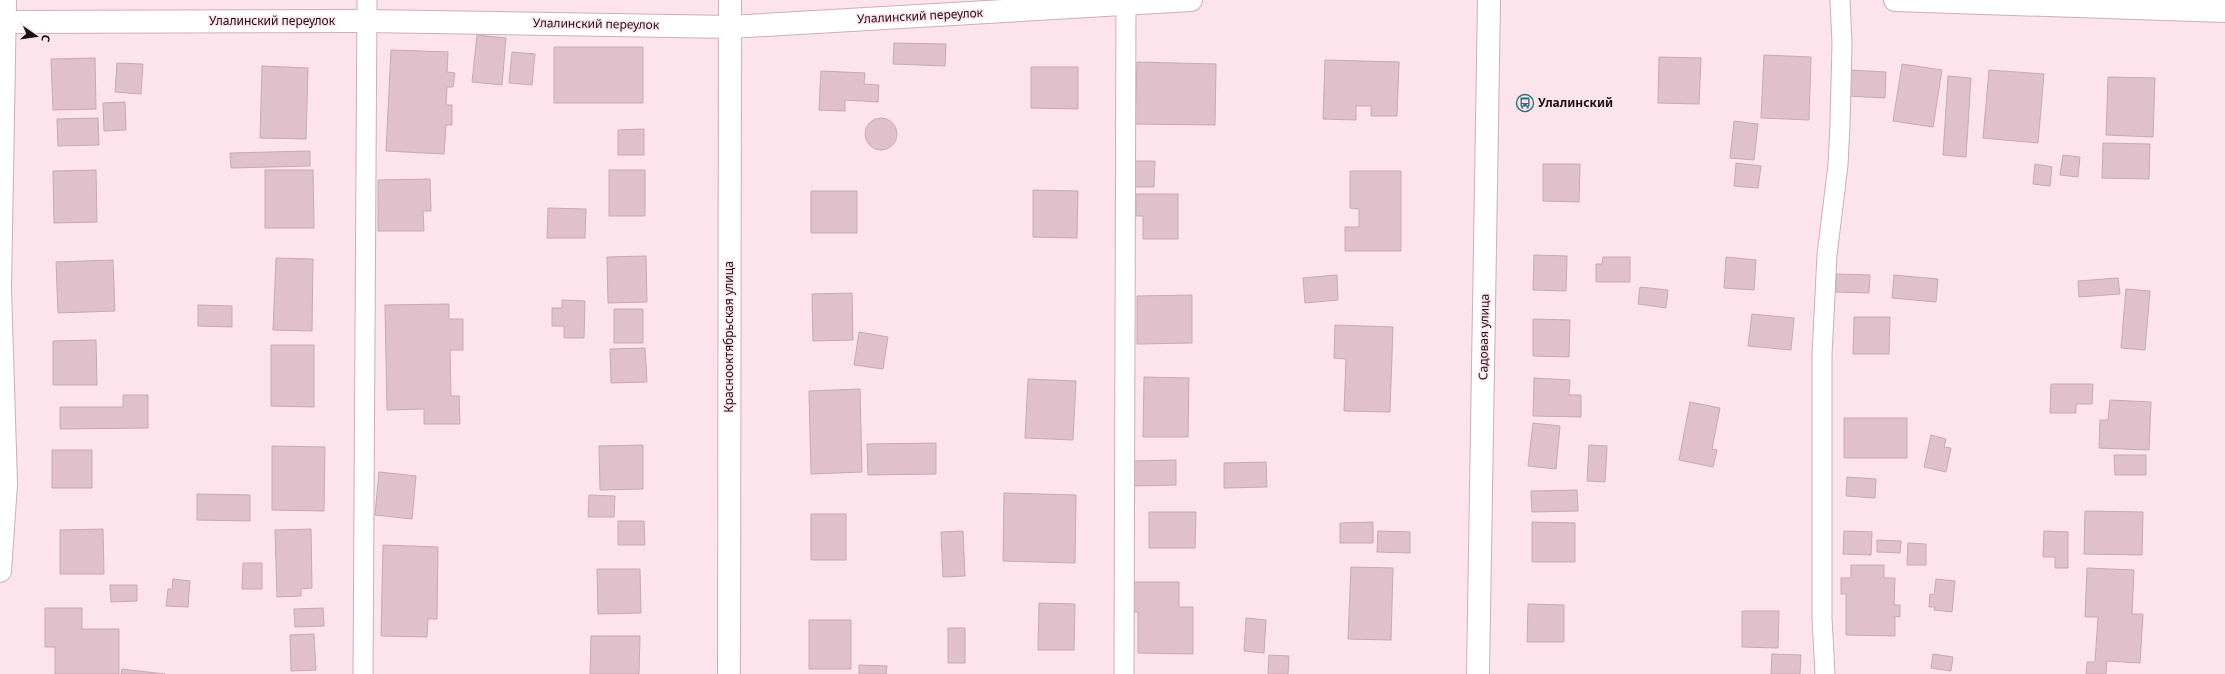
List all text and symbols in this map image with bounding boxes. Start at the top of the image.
street label: Улалинский переулок [857,4,984,27]
street label: Улалинский переулок [209,12,336,29]
street label: Улалинский переулок [533,14,660,33]
north arrow [16,16,56,56]
text: С [38,33,54,44]
bus stop icon: Улалинский [1515,93,1535,113]
place label: Улалинский [1538,94,1613,111]
street label: Краснооктябрьская улица [720,261,737,413]
street label: Садовая улица [1474,294,1493,380]

